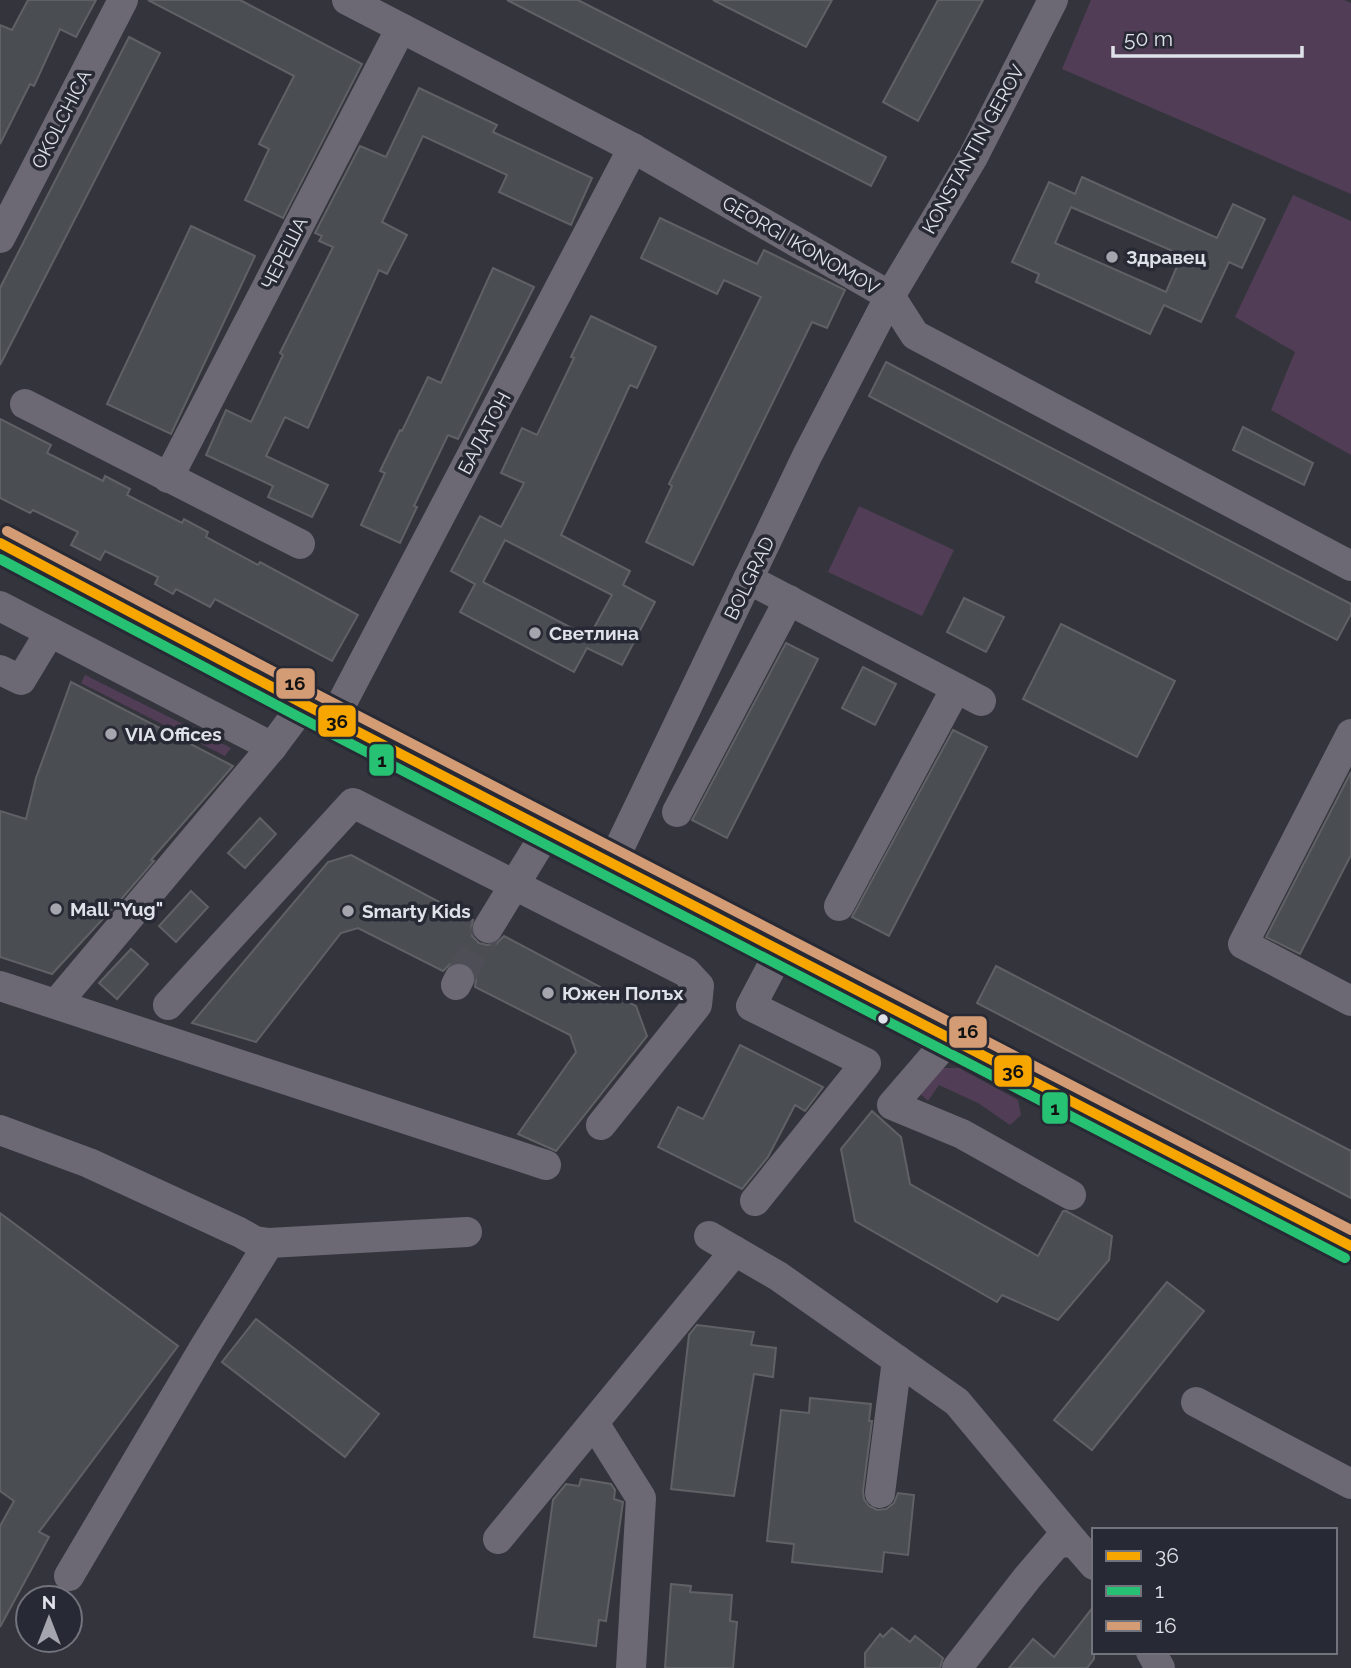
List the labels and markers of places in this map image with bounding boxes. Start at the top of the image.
place label: Здравец [1126,246,1206,268]
marker: Здравец [1104,249,1120,265]
place label: Светлина [549,622,639,644]
marker: Светлина [527,625,543,641]
place label: VIA Offices [125,723,222,745]
marker: VIA Offices [103,726,119,742]
place label: Mall "Yug" [70,898,163,920]
place label: Smarty Kids [362,900,471,922]
marker: Mall "Yug" [48,901,64,917]
marker: Smarty Kids [340,903,356,919]
place label: Южен Полъх [562,982,684,1004]
marker: Южен Полъх [540,985,556,1001]
unlabelled marker [876,1012,890,1026]

